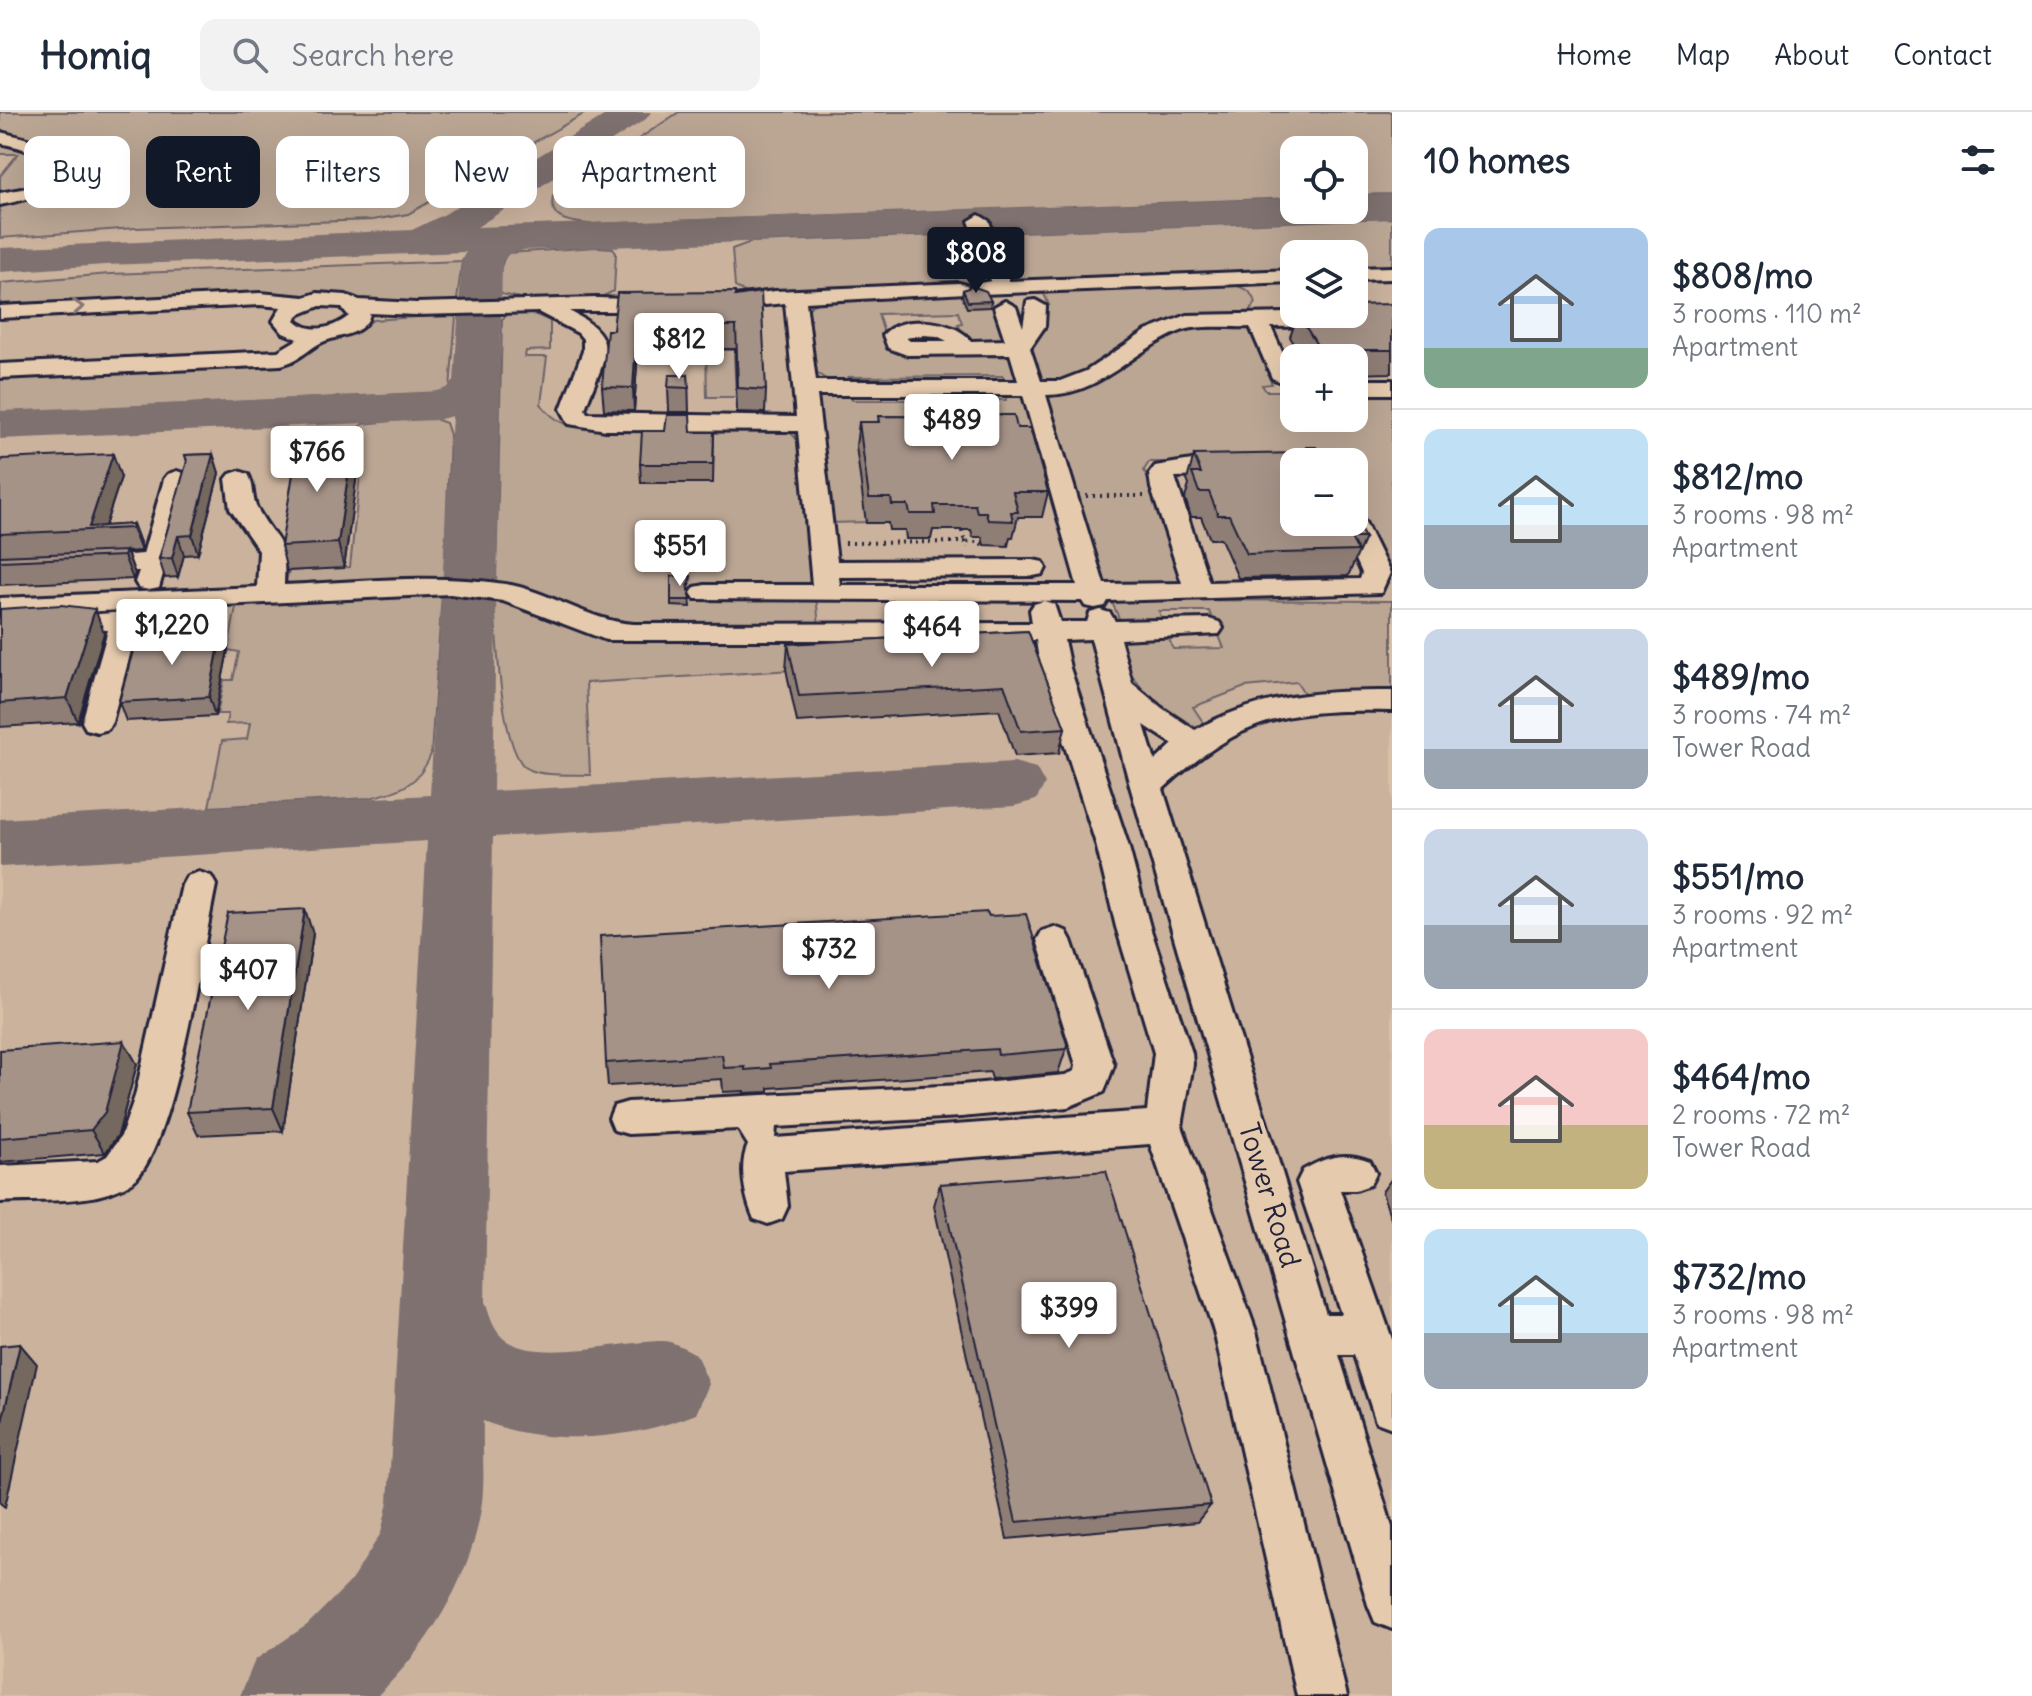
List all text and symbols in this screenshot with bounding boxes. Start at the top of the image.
search box [200,19,760,91]
text: Homiq [40,32,152,79]
icon: search [228,33,272,77]
text: Search here [292,36,454,74]
text: Home [1556,37,1632,73]
text: Map [1676,37,1730,73]
text: About [1774,37,1849,73]
text: Contact [1893,37,1992,73]
chip: Buy [24,136,130,208]
chip: Rent [146,136,260,208]
chip: Filters [276,136,409,208]
chip: New [425,136,537,208]
chip: Apartment [553,136,745,208]
map controls [1280,136,1368,536]
button: locate [1280,136,1368,224]
icon: filters [1956,138,2000,182]
text: 10 homes [1424,139,1570,182]
pin: $808 [929,227,1023,295]
text: $808 [945,236,1007,269]
button: layers [1280,240,1368,328]
text: $808/mo [1672,254,1813,297]
icon: home [1488,260,1584,356]
text: 3 rooms · 110 m² [1672,297,1862,330]
one-way arrow [72,299,85,316]
pin: $812 [632,313,726,381]
text: $812 [652,322,706,355]
text: Apartment [1672,330,1798,363]
button: + [1280,344,1368,432]
pin: $489 [905,394,999,462]
text: $489 [922,403,982,436]
pin: $766 [270,426,364,494]
text: $766 [289,435,345,468]
button: − [1280,448,1368,536]
text: $812/mo [1672,455,1803,498]
icon: home [1488,461,1584,557]
text: 3 rooms · 98 m² [1672,498,1854,531]
pin: $551 [633,520,727,588]
text: $551 [653,529,707,562]
text: Apartment [1672,531,1798,564]
pin: $1,220 [107,599,237,667]
pin: $464 [885,601,979,669]
text: $1,220 [134,608,210,641]
text: $464 [902,610,962,643]
text: $489/mo [1672,655,1810,698]
icon: home [1488,661,1584,757]
text: 3 rooms · 74 m² [1672,698,1851,731]
text: Tower Road [1672,731,1811,764]
text: $551/mo [1672,855,1804,898]
icon: home [1488,861,1584,957]
text: 3 rooms · 92 m² [1672,898,1853,931]
pin: $732 [782,923,876,991]
text: Apartment [1672,931,1798,964]
text: $732 [801,932,857,965]
pin: $407 [201,944,295,1012]
text: $407 [219,953,277,986]
text: $464/mo [1672,1055,1811,1098]
icon: home [1488,1061,1584,1157]
text: 2 rooms · 72 m² [1672,1098,1851,1131]
street label: Tower Road [1231,1118,1309,1272]
text: Tower Road [1672,1131,1811,1164]
text: $732/mo [1672,1255,1806,1298]
icon: home [1488,1261,1584,1357]
pin: $399 [1022,1282,1116,1350]
text: $399 [1039,1291,1099,1324]
text: 3 rooms · 98 m² [1672,1298,1854,1331]
text: Apartment [1672,1331,1798,1364]

